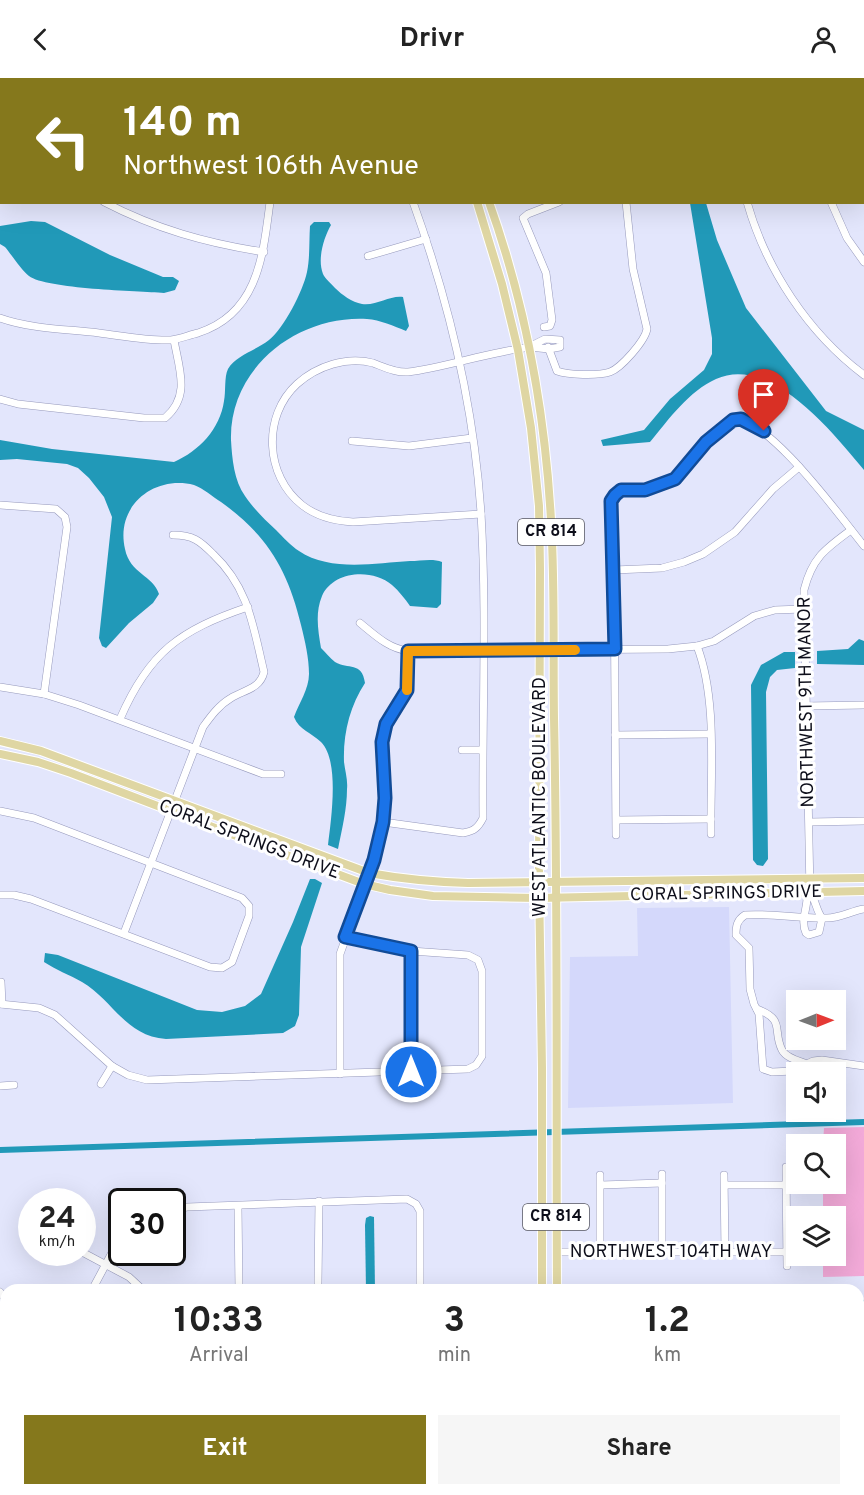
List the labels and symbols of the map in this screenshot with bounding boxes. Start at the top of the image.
pin [738,369,789,431]
road number: CR 814 [518,519,584,545]
street label: NORTHWEST 9TH MANOR [794,596,820,808]
street label: WEST ATLANTIC BOULEVARD [529,677,552,917]
street label: CORAL SPRINGS DRIVE [155,795,343,885]
street label: CORAL SPRINGS DRIVE [630,881,822,907]
north arrow [786,990,846,1050]
position arrow [379,1040,443,1104]
speed limit sign: 30 [108,1188,186,1266]
road number: CR 814 [523,1204,589,1230]
street label: NORTHWEST 104TH WAY [570,1241,772,1264]

